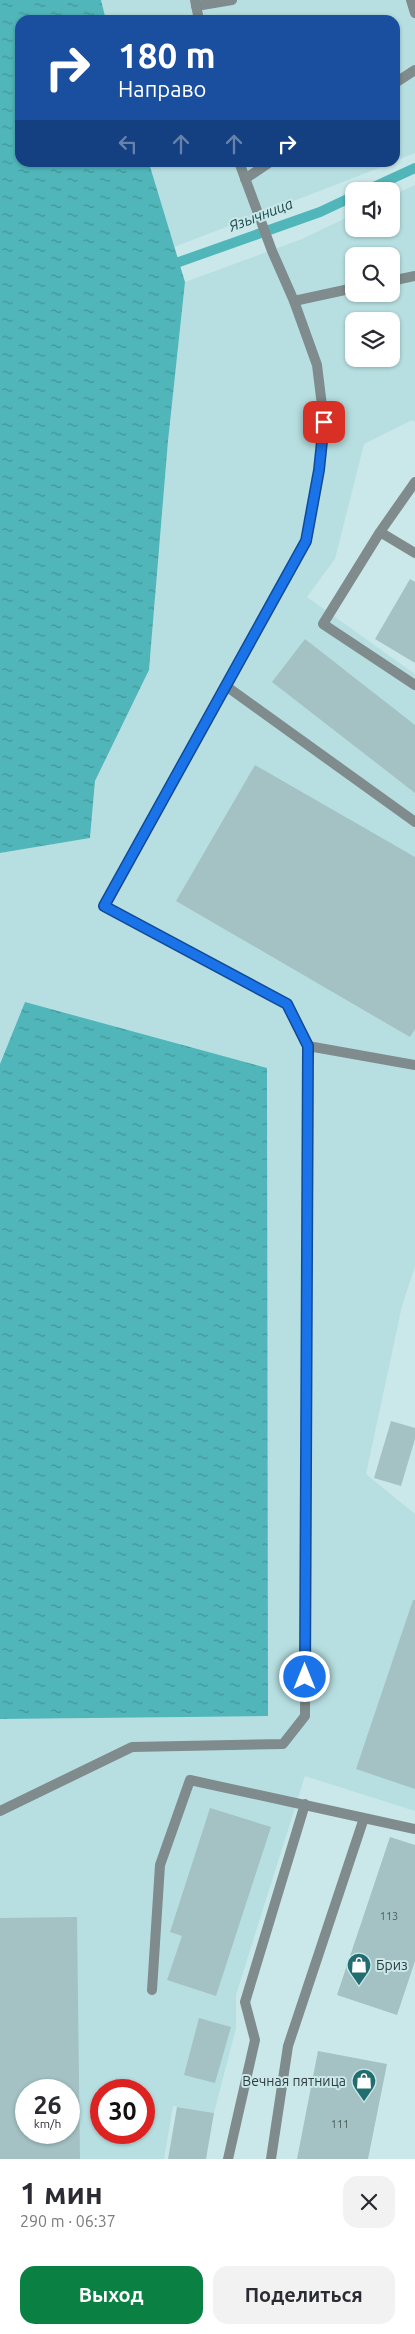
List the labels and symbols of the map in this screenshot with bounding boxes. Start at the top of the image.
water label: Язычница [226,195,295,235]
pin [303,401,345,443]
position arrow [278,1650,330,1702]
house number: 113 [380,1910,398,1922]
shop icon: Бриз [346,1952,372,1986]
place label: Бриз [376,1957,408,1973]
shop icon: Вечная пятница [351,2068,377,2102]
place label: Вечная пятница [242,2073,346,2089]
speed limit sign: 30 [90,2079,155,2144]
house number: 111 [331,2118,349,2130]

